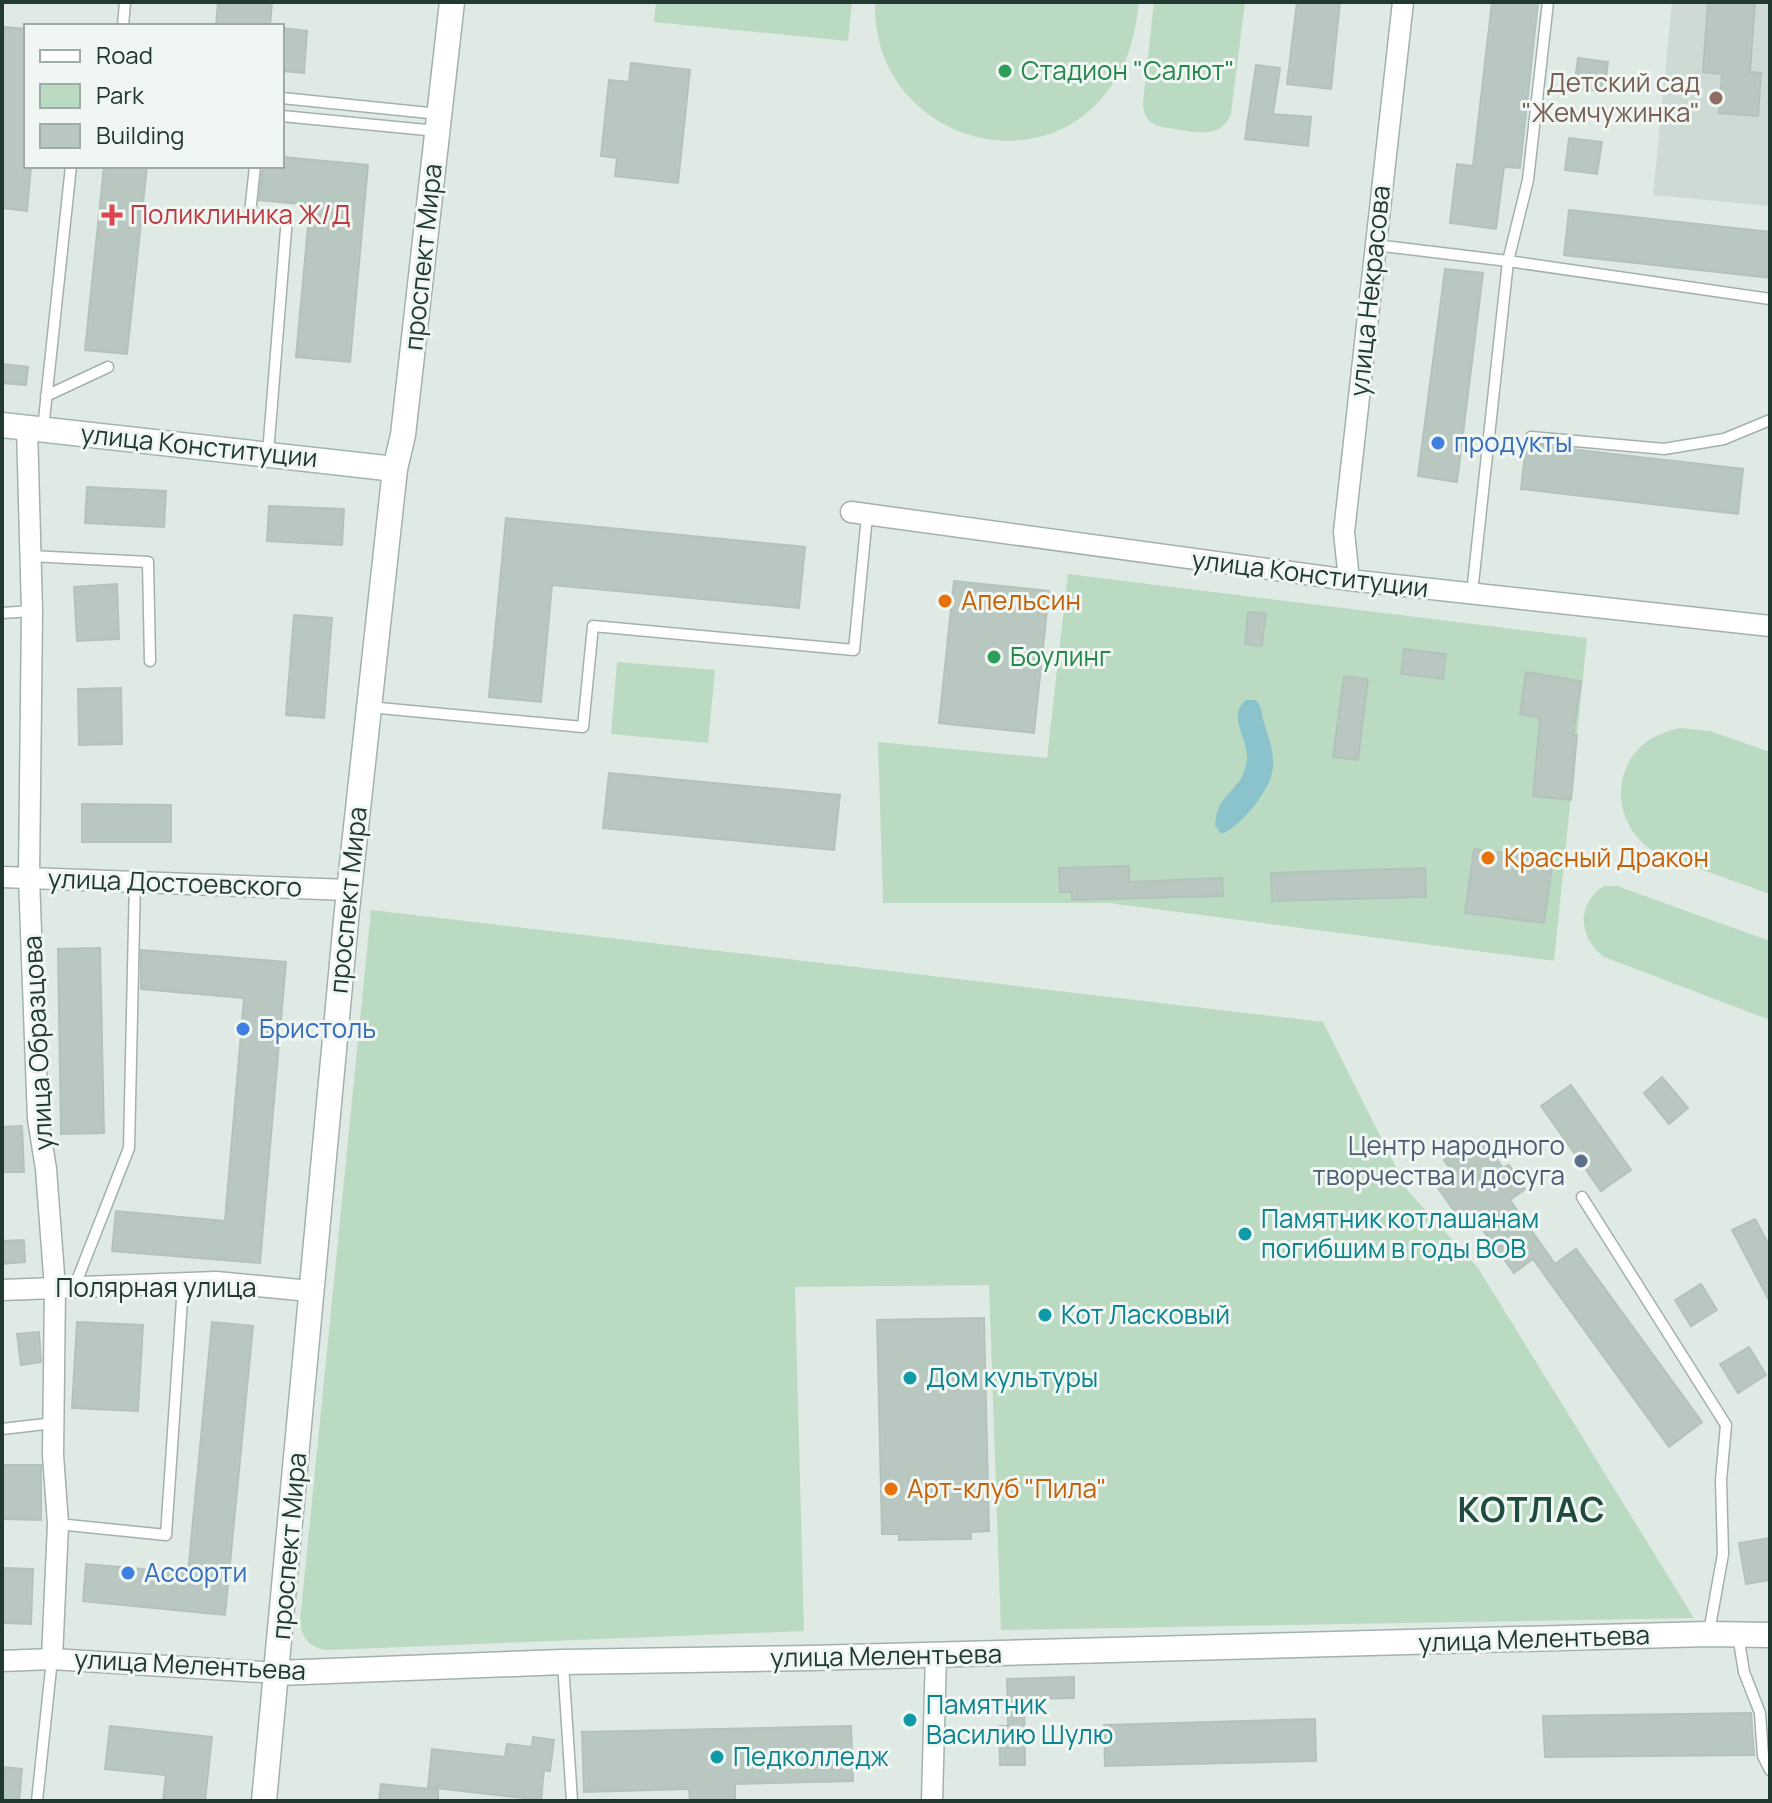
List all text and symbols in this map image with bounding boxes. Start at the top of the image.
legend [24,24,284,168]
text: Road [96,38,153,71]
place label: Стадион "Салют" [1021,52,1235,88]
marker: Стадион "Салют" [996,62,1014,80]
place label: Детский сад "Жемчужинка" [1521,64,1700,130]
text: Park [96,78,145,111]
marker: Детский сад "Жемчужинка" [1707,89,1725,107]
text: Building [96,118,184,151]
street label: проспект Мира [394,162,450,352]
street label: улица Некрасова [1340,184,1398,398]
place label: Поликлиника Ж/Д [130,196,351,232]
marker: Поликлиника Ж/Д [101,204,123,226]
street label: улица Конституции [79,415,319,475]
place label: продукты [1454,424,1572,460]
marker: продукты [1429,434,1447,452]
street label: улица Конституции [1190,541,1431,605]
place label: Апельсин [961,582,1081,618]
marker: Апельсин [936,592,954,610]
place label: Боулинг [1010,638,1111,674]
marker: Боулинг [985,648,1003,666]
street label: проспект Мира [319,805,375,995]
place label: Красный Дракон [1504,839,1709,875]
marker: Красный Дракон [1479,849,1497,867]
street label: улица Достоевского [47,860,303,904]
street label: улица Образцова [13,935,61,1152]
place label: Бристоль [259,1010,376,1046]
marker: Бристоль [234,1020,252,1038]
place label: Центр народного творчества и досуга [1312,1127,1565,1193]
marker: Центр народного творчества и досуга [1572,1152,1590,1170]
place label: Памятник котлашанам погибшим в годы ВОВ [1261,1200,1539,1266]
marker: Памятник котлашанам погибшим в годы ВОВ [1236,1225,1254,1243]
street label: Полярная улица [56,1269,256,1305]
place label: Кот Ласковый [1061,1296,1230,1332]
marker: Кот Ласковый [1036,1306,1054,1324]
place label: Дом культуры [926,1359,1098,1395]
marker: Дом культуры [901,1369,919,1387]
street label: проспект Мира [262,1451,314,1641]
place label: Арт-клуб "Пила" [907,1470,1107,1506]
marker: Арт-клуб "Пила" [882,1480,900,1498]
district label: КОТЛАС [1457,1486,1607,1532]
place label: Ассорти [144,1554,247,1590]
marker: Ассорти [119,1564,137,1582]
street label: улица Мелентьева [1417,1616,1650,1660]
street label: улица Мелентьева [770,1635,1002,1675]
street label: улица Мелентьева [73,1640,307,1688]
place label: Памятник Василию Шулю [926,1686,1113,1752]
marker: Памятник Василию Шулю [901,1711,919,1729]
place label: Педколледж [733,1738,889,1774]
marker: Педколледж [708,1748,726,1766]

